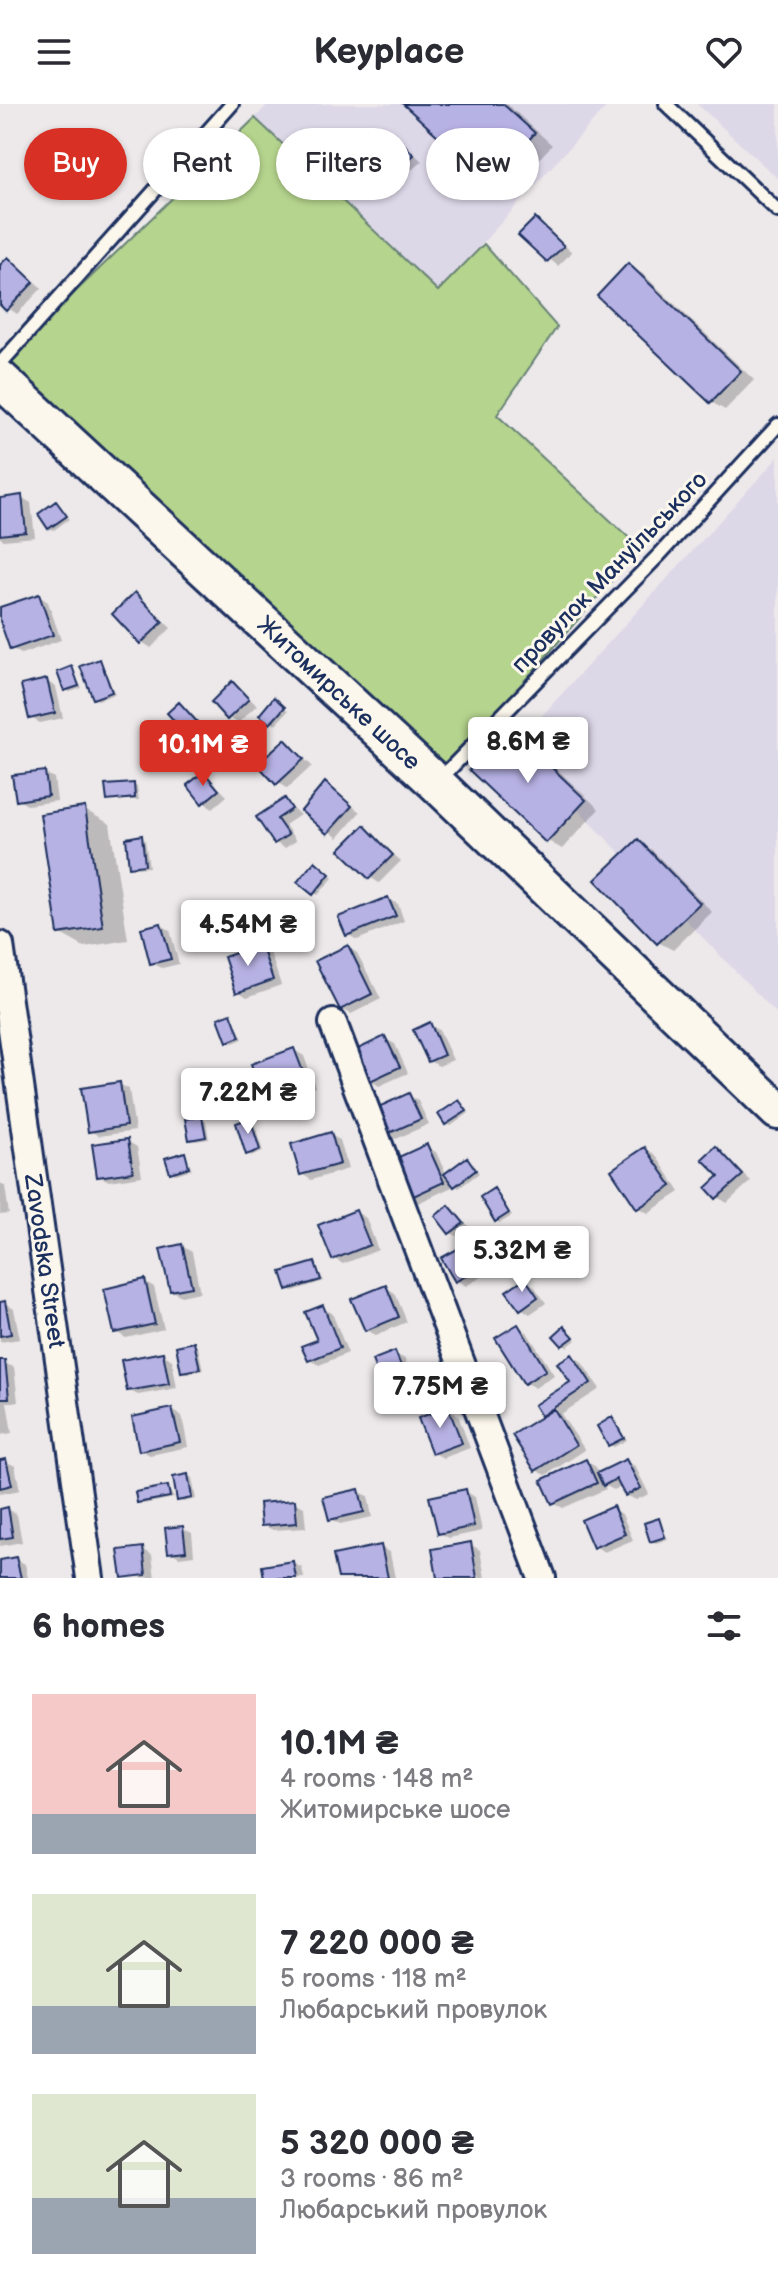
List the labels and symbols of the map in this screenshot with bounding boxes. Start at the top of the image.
street label: провулок Мануїльського [506,466,713,679]
street label: Житомирське шосе [251,610,426,777]
pin: 8.6M ₴ [463,717,593,785]
pin: 10.1M ₴ [129,720,277,788]
pin: 4.54M ₴ [174,900,322,968]
pin: 7.22M ₴ [174,1068,322,1136]
street label: Zavodska Street [18,1171,71,1351]
pin: 5.32M ₴ [448,1226,596,1294]
pin: 7.75M ₴ [366,1362,514,1430]

